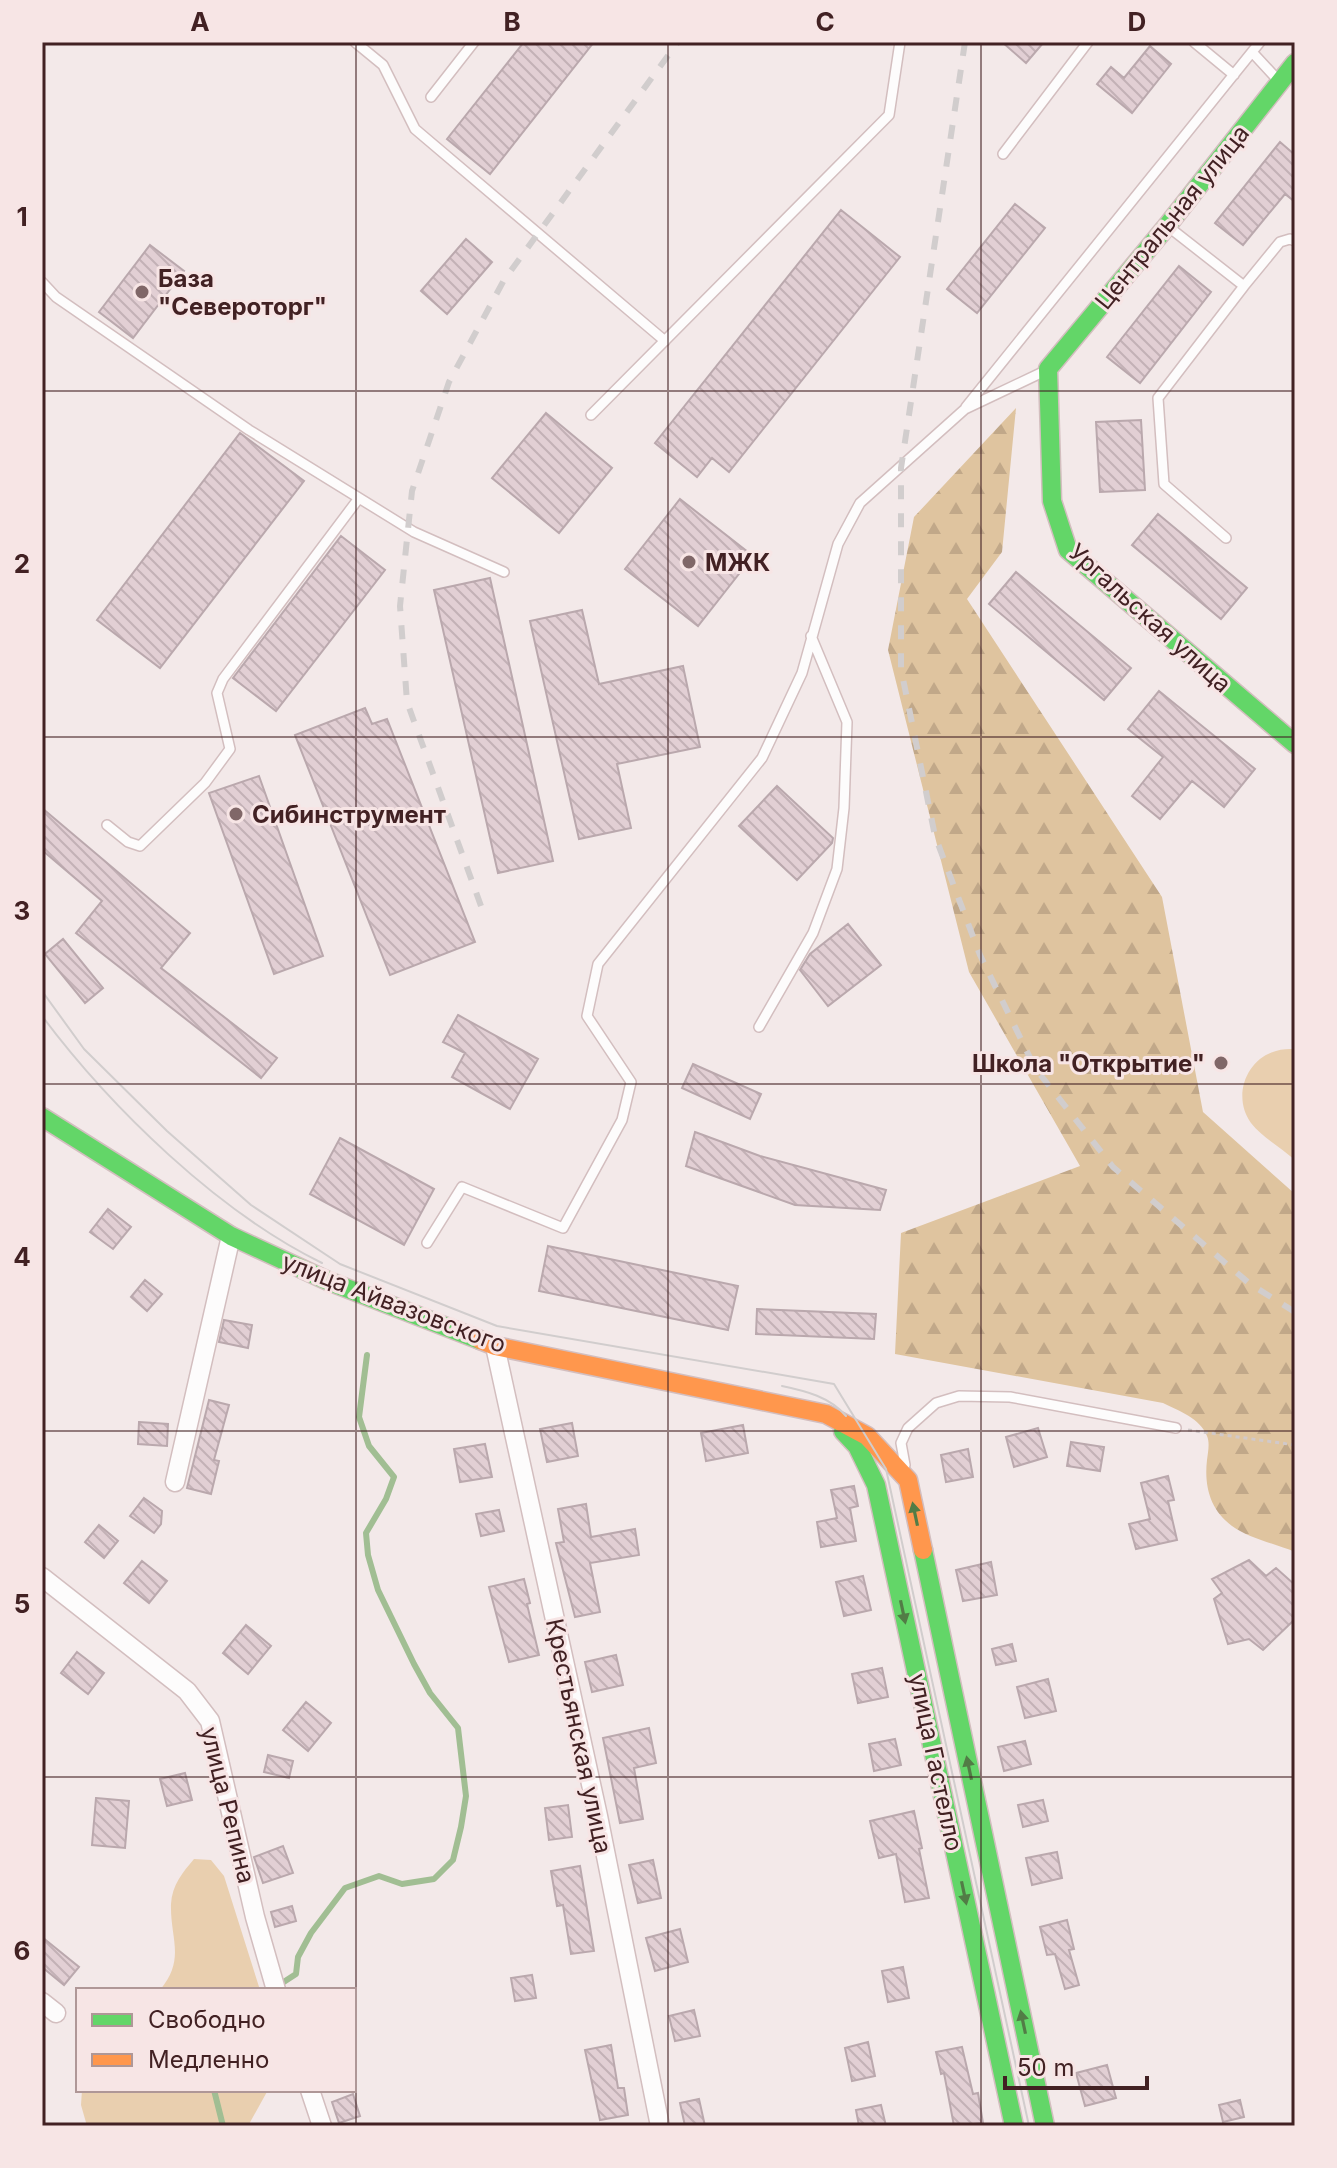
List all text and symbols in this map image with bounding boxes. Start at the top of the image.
text: A [190,6,210,37]
text: B [503,6,521,37]
text: C [815,6,835,37]
text: D [1128,6,1146,37]
street label: Центральная улица [1089,119,1255,315]
text: 1 [16,201,28,232]
place label: База "Североторг" [158,264,327,321]
marker: База "Североторг" [133,283,151,301]
street label: Ургальская улица [1063,537,1237,699]
text: 2 [14,548,30,579]
place label: МЖК [705,548,770,577]
marker: МЖК [680,553,698,571]
place label: Сибинструмент [252,800,446,829]
marker: Сибинструмент [227,805,245,823]
text: 3 [14,895,30,926]
place label: Школа "Открытие" [972,1049,1205,1078]
marker: Школа "Открытие" [1212,1054,1230,1072]
text: 4 [13,1241,31,1272]
street label: улица Айвазовского [278,1247,510,1359]
one-way arrow [908,1501,921,1526]
text: 5 [14,1588,30,1619]
one-way arrow [898,1599,910,1624]
street label: Крестьянская улица [540,1616,618,1856]
street label: улица Гастелло [903,1670,969,1854]
street label: улица Репина [195,1724,261,1886]
one-way arrow [962,1755,975,1780]
one-way arrow [958,1881,971,1906]
text: 6 [14,1935,30,1966]
legend [76,1988,356,2092]
text: Свободно [148,2005,266,2034]
one-way arrow [1017,2010,1029,2035]
scale bar [1005,2040,1147,2090]
text: Медленно [148,2045,269,2074]
text: 50 m [1017,2053,1075,2082]

